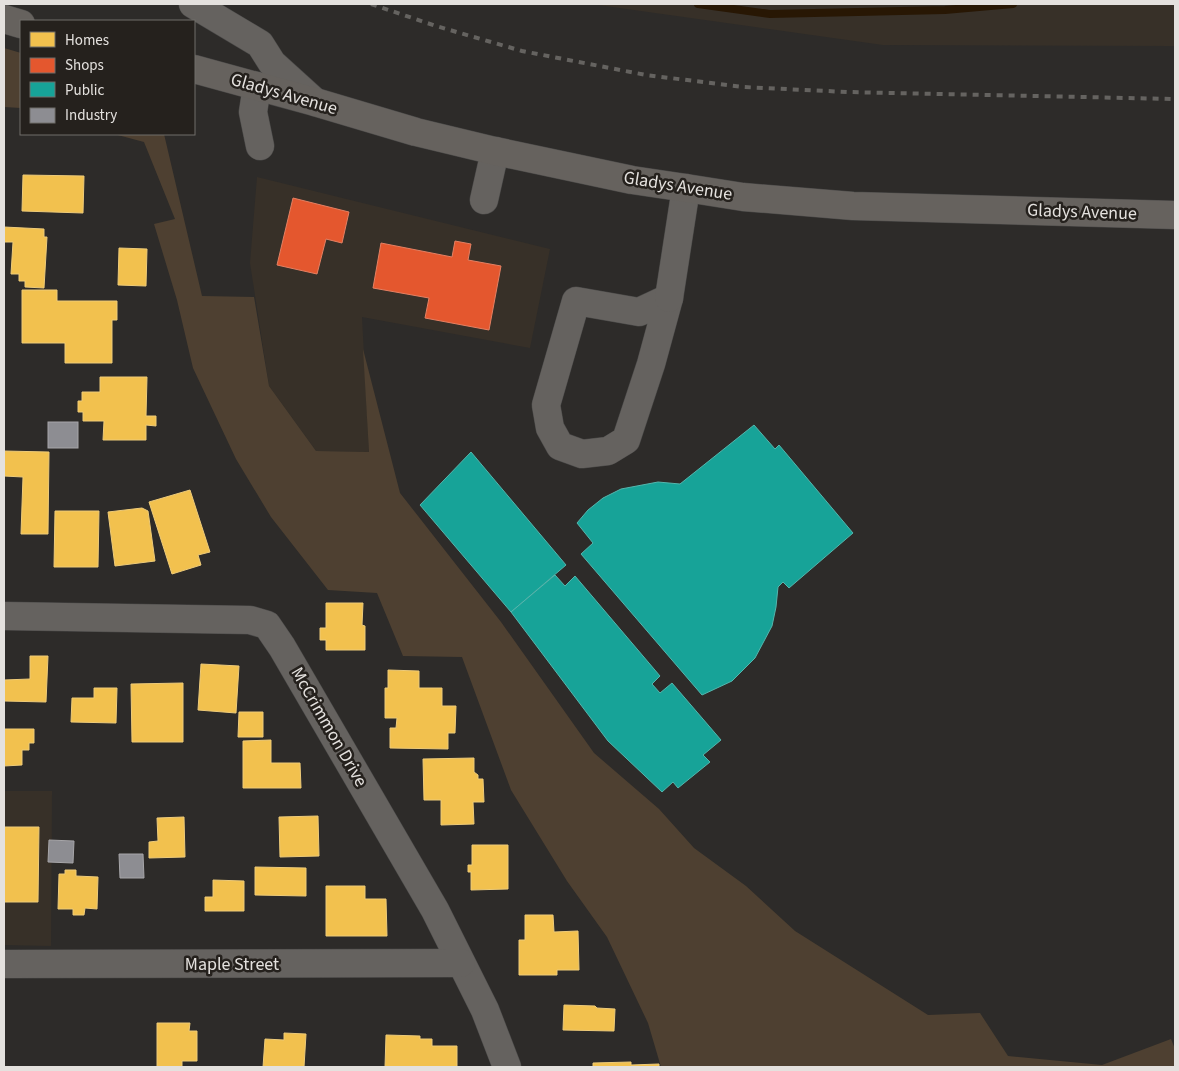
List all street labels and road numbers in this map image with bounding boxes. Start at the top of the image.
street label: Gladys Avenue [228,67,340,121]
street label: Gladys Avenue [622,165,734,207]
street label: Gladys Avenue [1027,198,1137,226]
street label: McCrimmon Drive [285,663,373,791]
street label: Maple Street [185,952,279,977]

